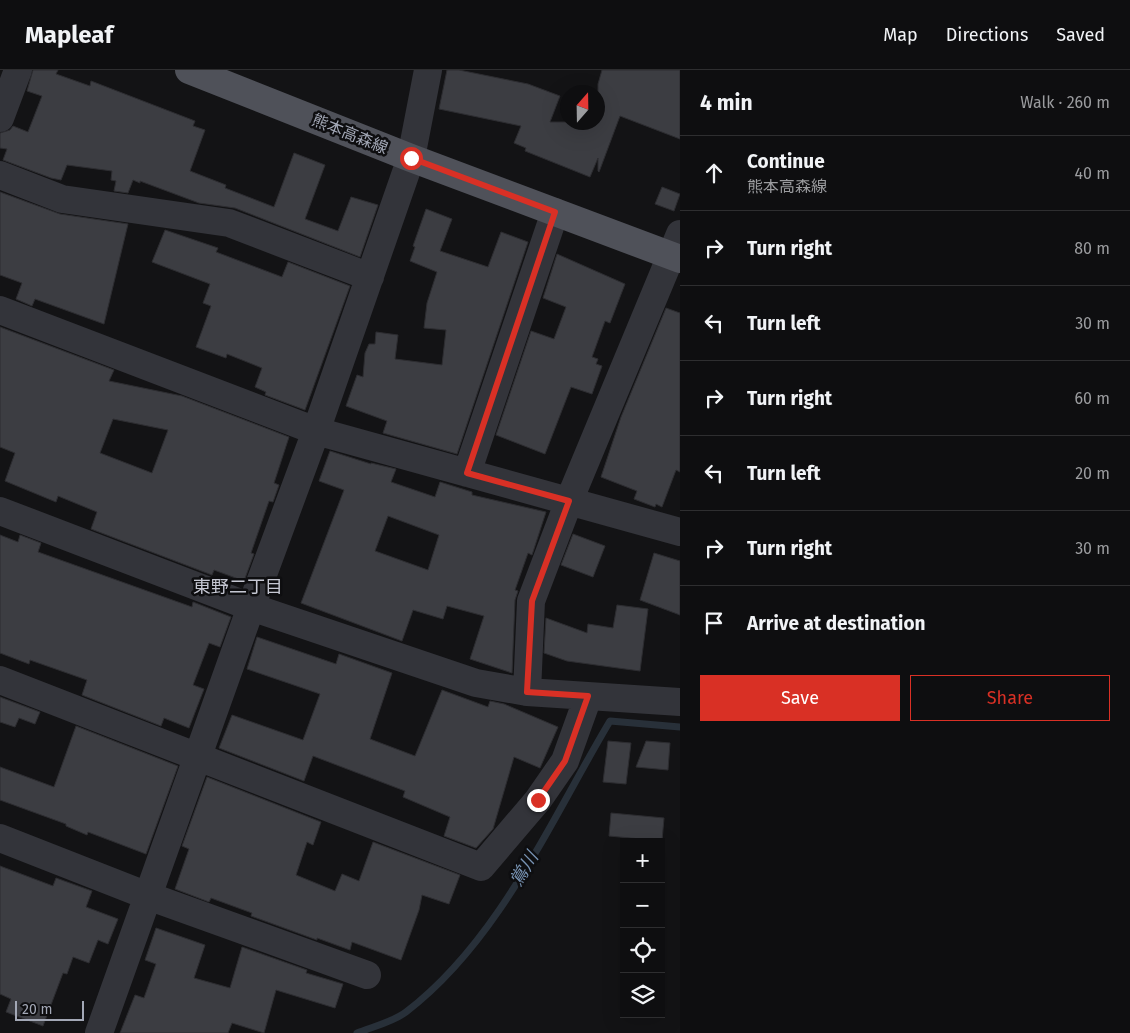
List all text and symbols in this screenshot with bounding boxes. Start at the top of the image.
text: Mapleaf [25,21,113,49]
text: Map [883,24,918,46]
text: Directions [946,24,1028,46]
text: Saved [1056,24,1105,46]
north arrow [560,85,605,130]
text: 4 min [700,90,753,116]
text: Walk · 260 m [1020,93,1110,112]
street label: 熊本高森線 [309,110,391,158]
route start [400,147,423,170]
text: Continue [747,150,825,173]
icon: ahead [700,159,728,187]
text: 40 m [1075,164,1110,183]
text: 熊本高森線 [747,177,827,196]
icon: right [700,234,728,262]
text: Turn right [747,237,832,260]
text: 80 m [1074,239,1110,258]
icon: left [700,309,728,337]
text: Turn left [747,312,821,335]
text: 30 m [1075,314,1110,333]
icon: right [700,384,728,412]
text: Turn right [747,387,832,410]
text: 60 m [1075,389,1110,408]
icon: left [700,459,728,487]
text: Turn left [747,462,821,485]
text: 20 m [1075,464,1110,483]
icon: right [700,534,728,562]
text: Turn right [747,537,832,560]
text: 30 m [1075,539,1110,558]
district label: 東野二丁目 [193,576,283,598]
icon: arrive [700,609,728,637]
text: Arrive at destination [747,612,926,635]
button: Save [700,675,900,721]
button: Share [910,675,1110,721]
route end [527,789,550,812]
map controls [620,838,665,1018]
button: + [620,838,665,883]
water label: 鴬川 [505,846,544,890]
button: − [620,883,665,928]
button: locate [620,928,665,973]
button: layers [620,973,665,1018]
scale bar [15,998,84,1021]
text: 20 m [22,1001,52,1018]

